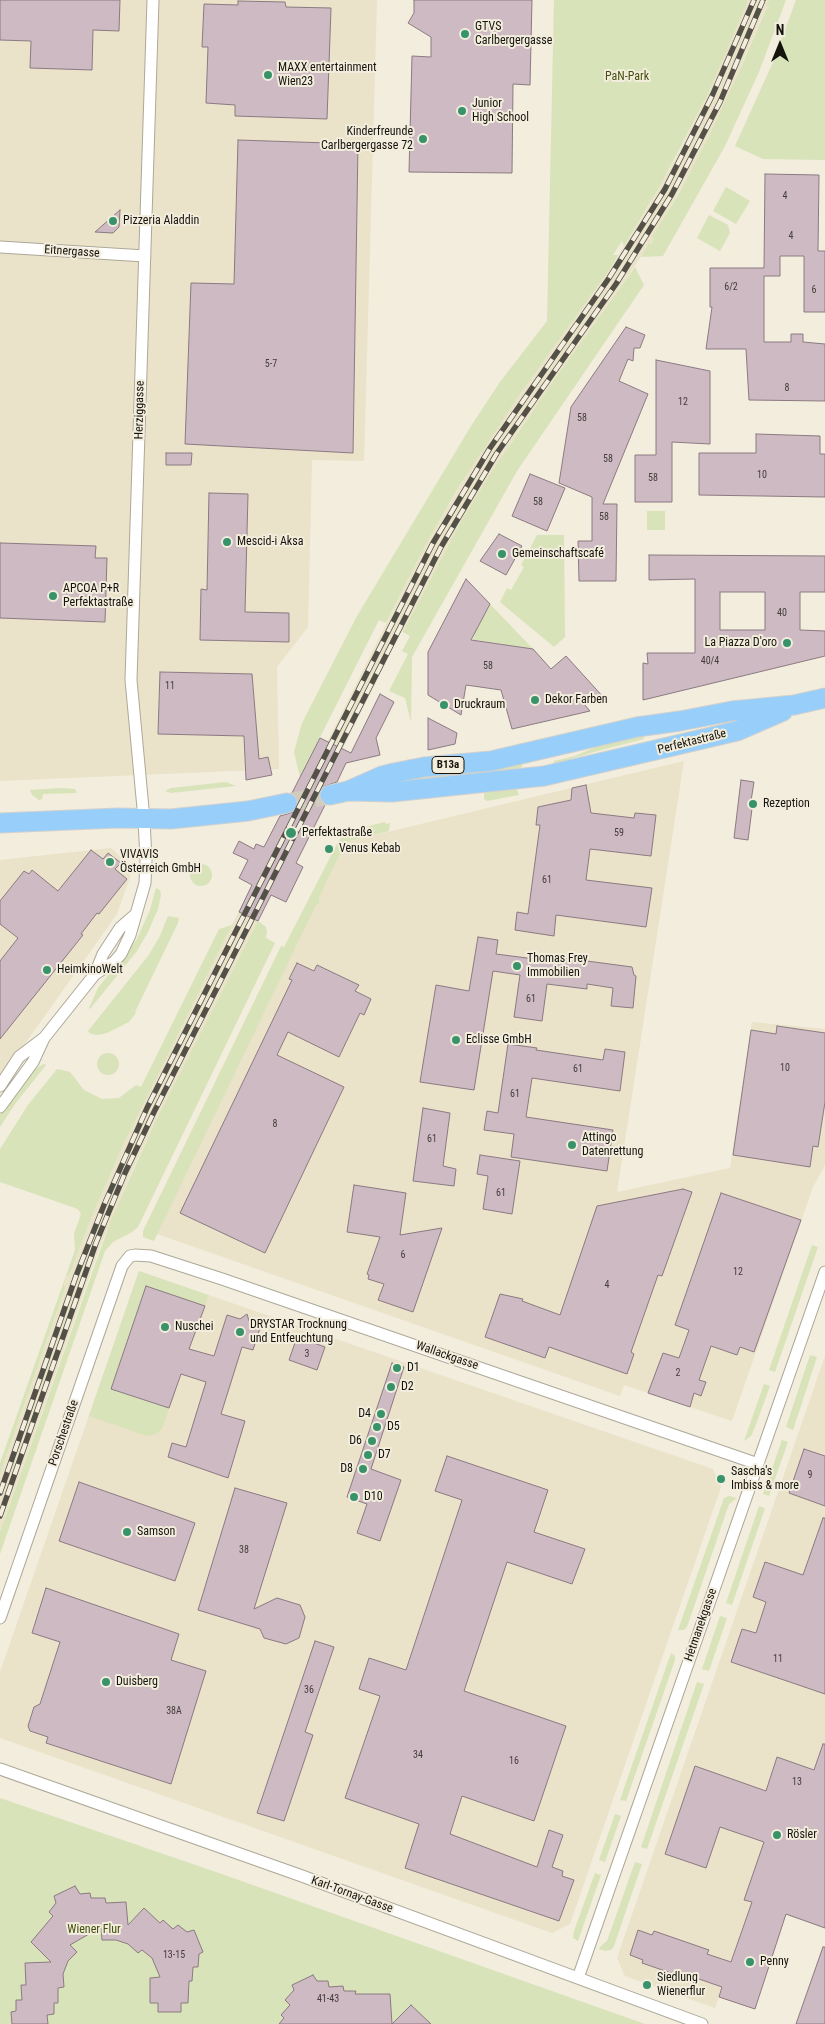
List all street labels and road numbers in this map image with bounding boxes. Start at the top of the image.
street label: Eitnergasse [44,243,100,261]
street label: Herziggasse [132,380,148,440]
street label: Perfektastraße [656,727,728,757]
road number: B13a [432,756,464,774]
street label: Wallackgasse [414,1339,480,1373]
street label: Porschestraße [46,1398,82,1468]
street label: Hetmanekgasse [682,1587,720,1663]
street label: Karl-Tornay-Gasse [309,1874,395,1916]

